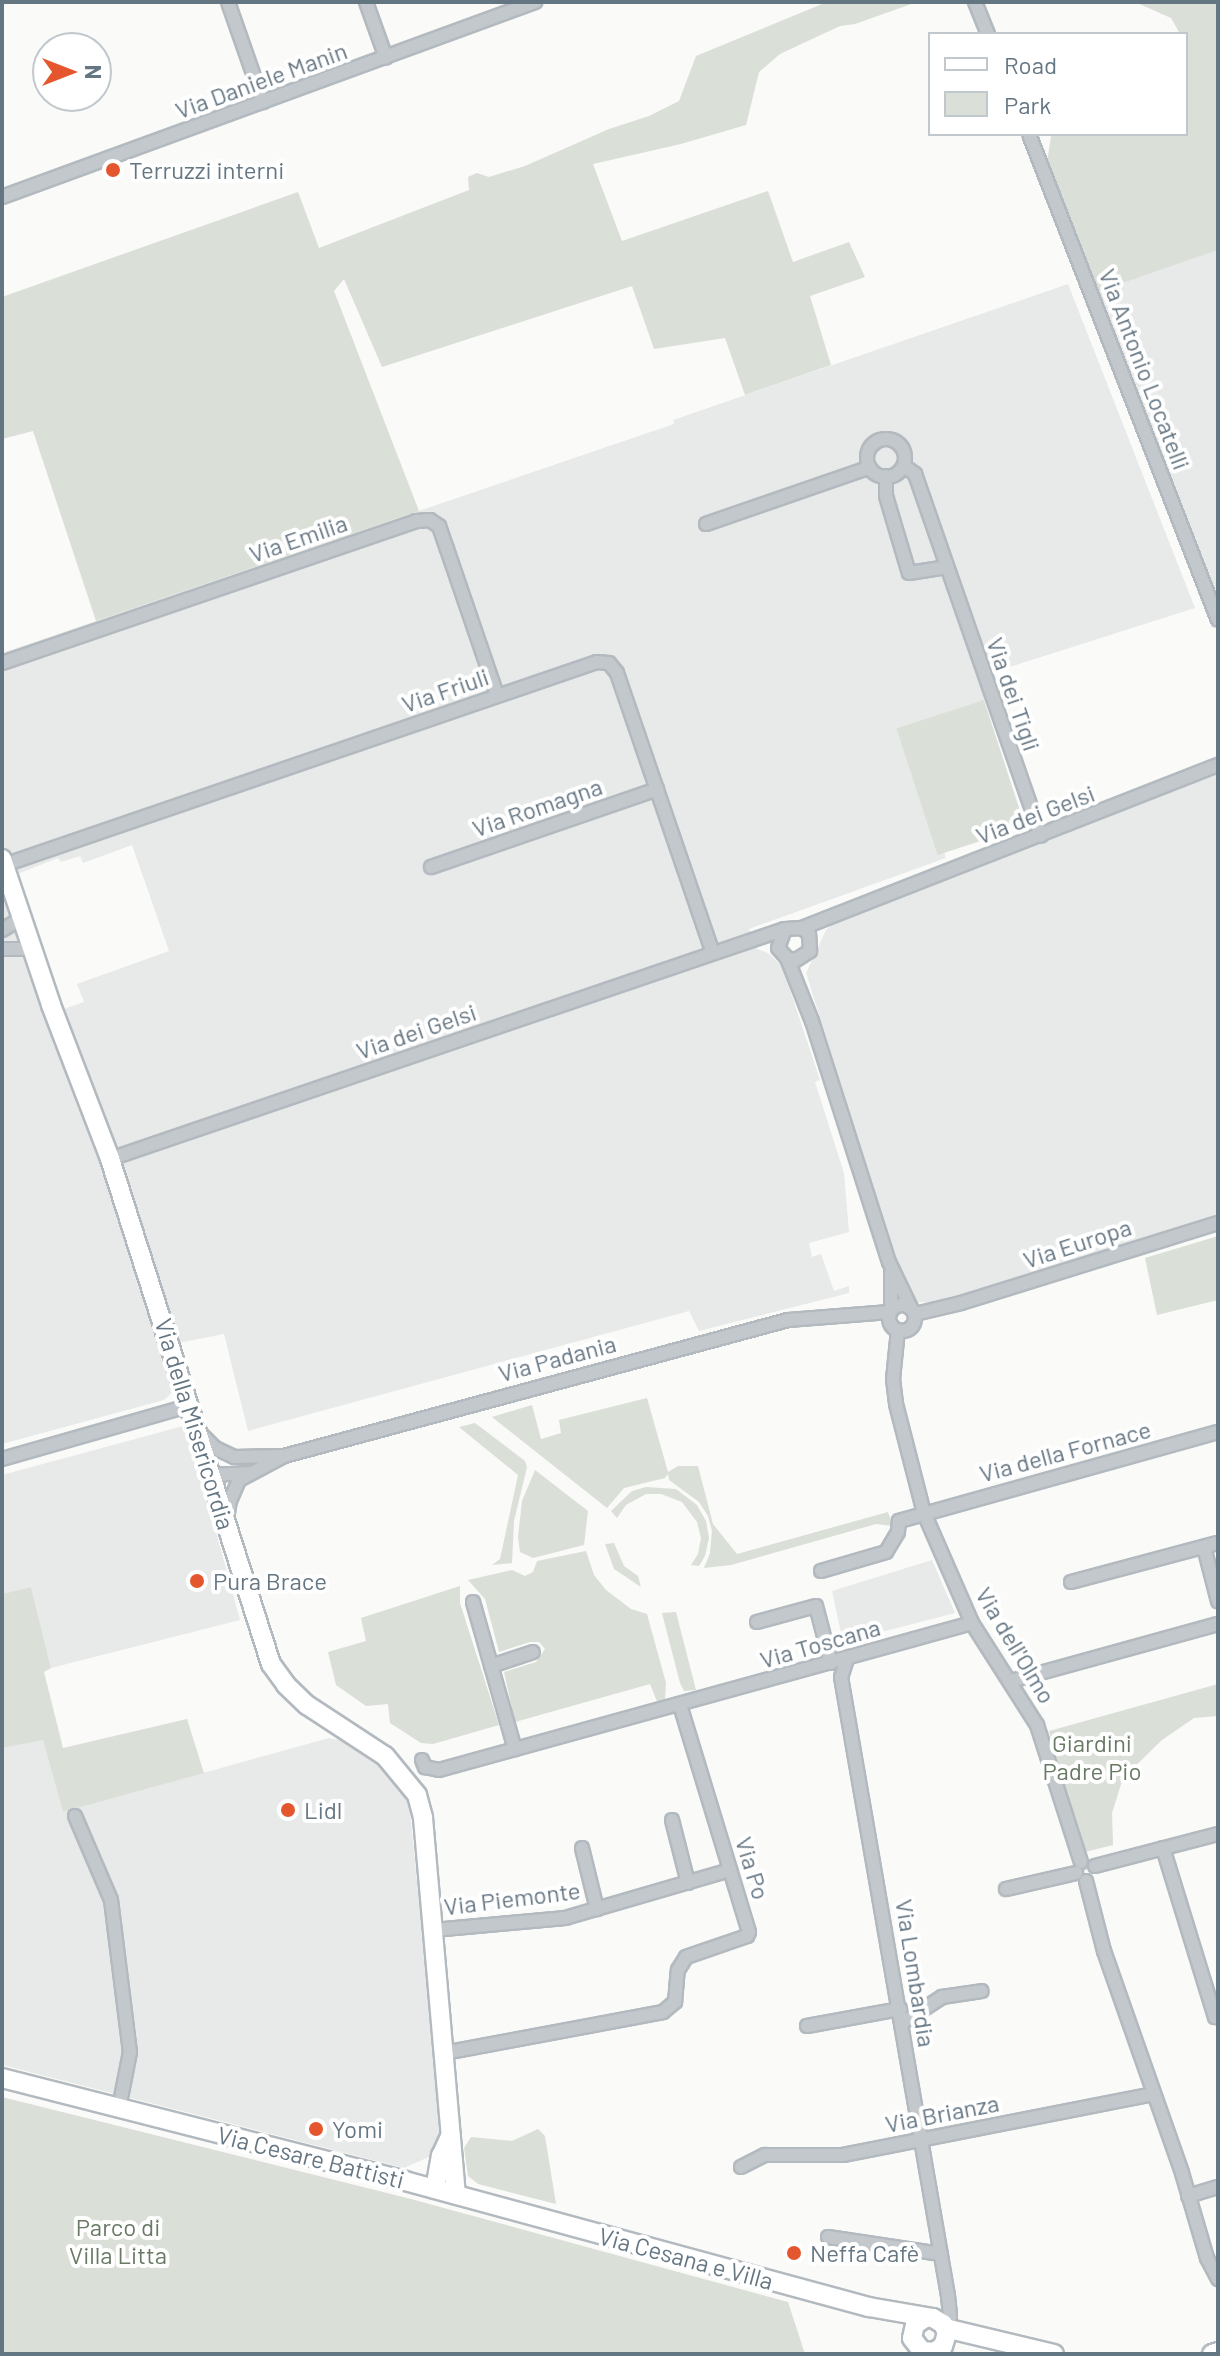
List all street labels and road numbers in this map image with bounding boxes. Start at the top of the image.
street label: Via Daniele Manin [171,36,351,124]
street label: Via Antonio Locatelli [1093,264,1197,474]
street label: Via Emilia [245,508,351,568]
street label: Via dei Tigli [981,633,1047,755]
street label: Via Friuli [398,662,492,718]
street label: Via Romagna [468,771,606,843]
street label: Via dei Gelsi [972,778,1098,850]
street label: Via dei Gelsi [352,997,480,1065]
street label: Via Europa [1019,1212,1135,1274]
street label: Via della Misericordia [149,1315,241,1533]
street label: Via Padania [495,1329,619,1387]
street label: Via della Fornace [976,1414,1154,1488]
street label: Via dell'Olmo [970,1582,1062,1708]
street label: Via Toscana [756,1612,884,1674]
street label: Via Po [730,1833,776,1903]
street label: Via Piemonte [442,1875,582,1921]
street label: Via Lombardia [890,1897,942,2049]
street label: Via Brianza [883,2088,1001,2138]
street label: Via Cesare Battisti [215,2120,407,2194]
street label: Via Cesana e Villa [596,2221,776,2295]

